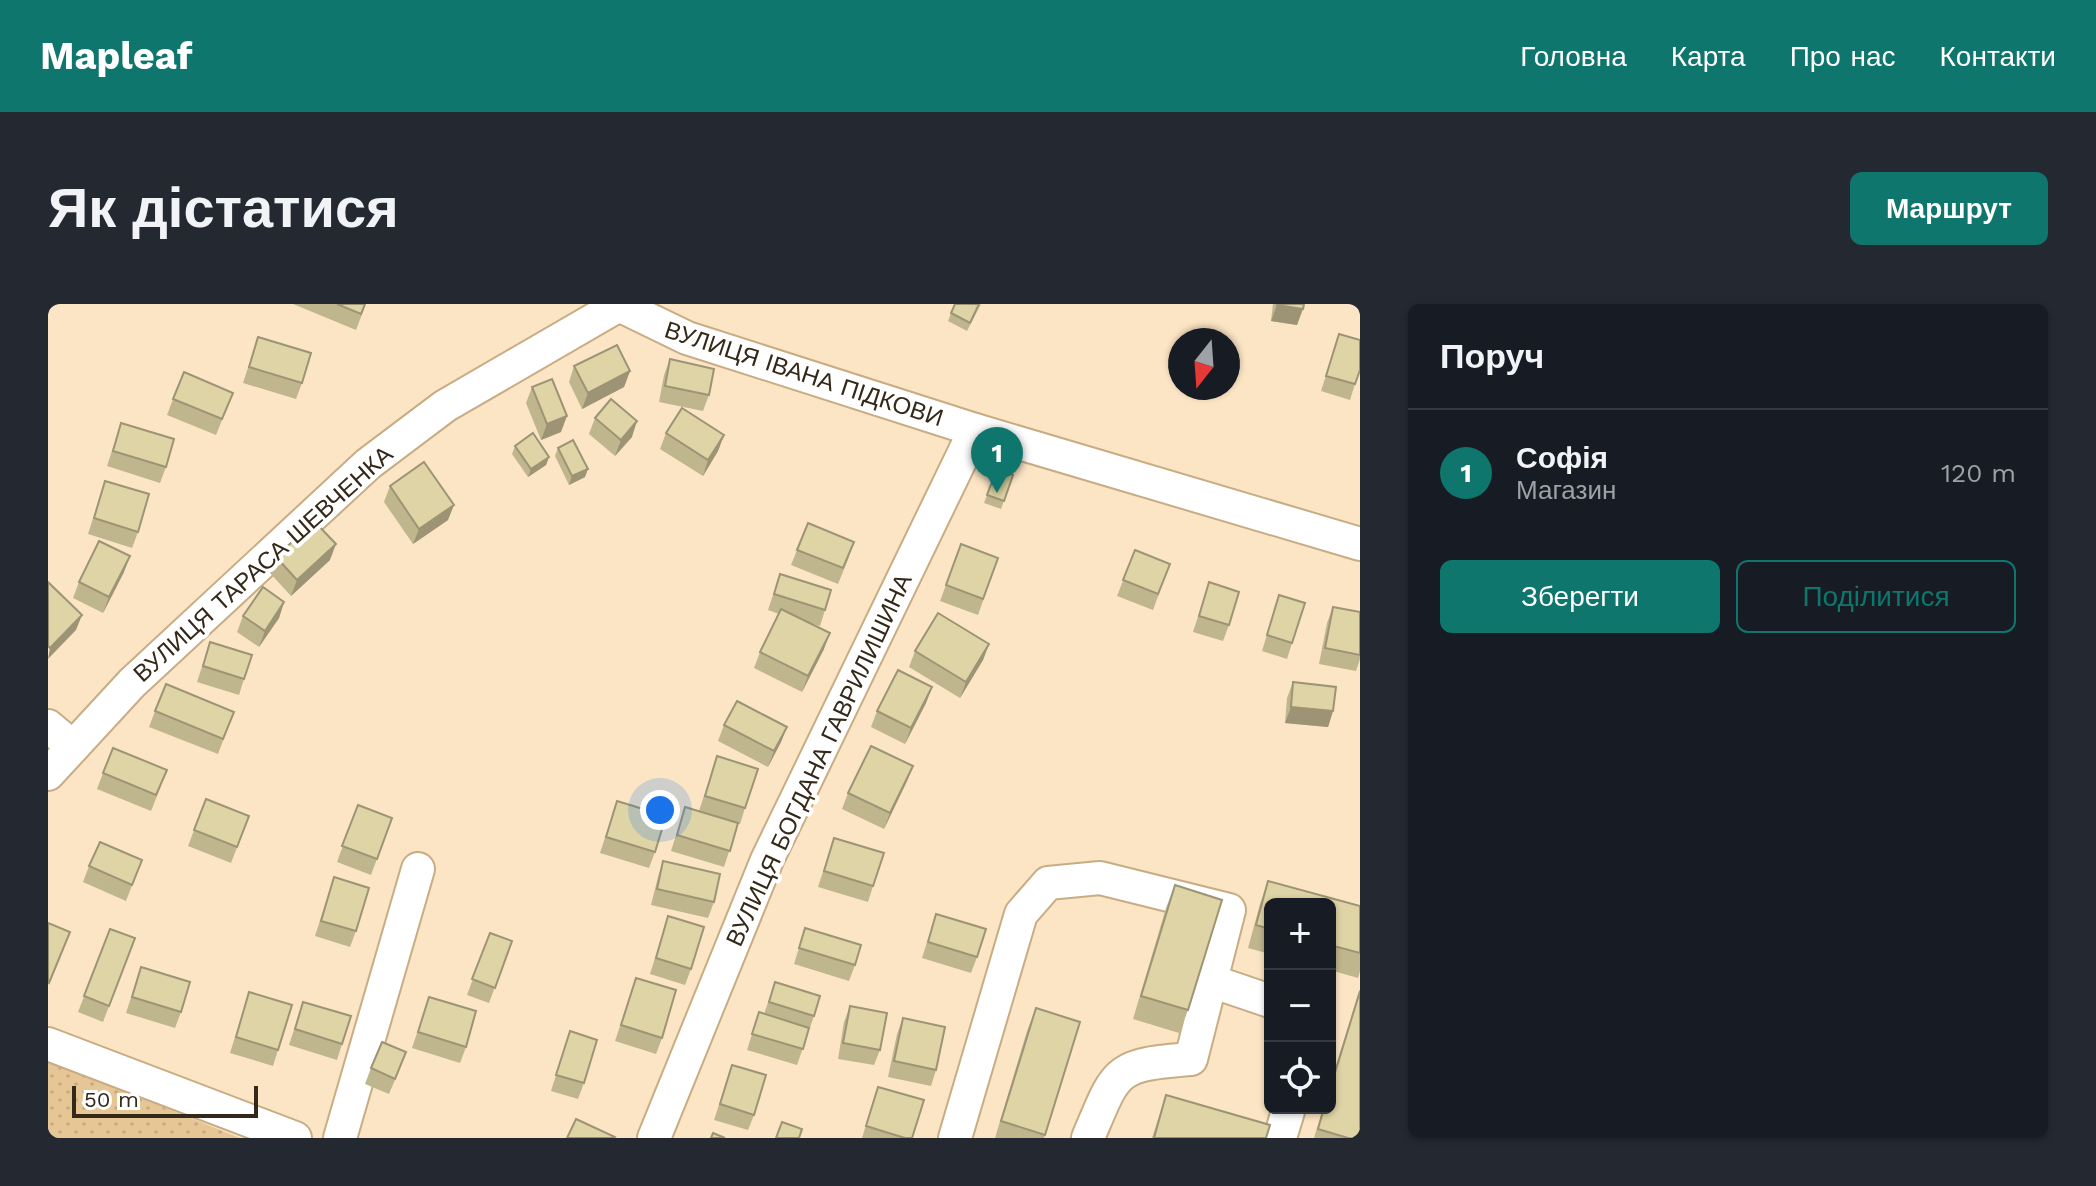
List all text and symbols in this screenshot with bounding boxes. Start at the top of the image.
text: Mapleaf [40,34,192,78]
text: Головна [1520,40,1627,73]
text: Карта [1671,40,1746,73]
text: Про нас [1790,40,1896,73]
text: Контакти [1940,40,2056,73]
button: Маршрут [1850,172,2048,245]
text: Як дістатися [48,175,399,241]
street label: ВУЛИЦЯ ІВАНА ПІДКОВИ [661,316,947,432]
north arrow [1168,328,1240,400]
text: Поруч [1440,336,1544,376]
pin: 1 [971,427,1023,493]
street label: ВУЛИЦЯ ТАРАСА ШЕВЧЕНКА [128,440,398,688]
text: Софія [1516,440,1608,475]
text: 1 [1460,458,1472,488]
text: 120 m [1941,458,2016,488]
text: Магазин [1516,475,1616,505]
button: Зберегти [1440,560,1720,633]
button: Поділитися [1736,560,2016,633]
street label: ВУЛИЦЯ БОГДАНА ГАВРИЛИШИНА [720,569,918,951]
your location [640,790,680,830]
map controls [1264,898,1336,1114]
button: + [1264,898,1336,970]
button: − [1264,970,1336,1042]
button: locate [1264,1042,1336,1114]
scale bar [72,1082,258,1118]
text: 50 m [84,1087,139,1112]

